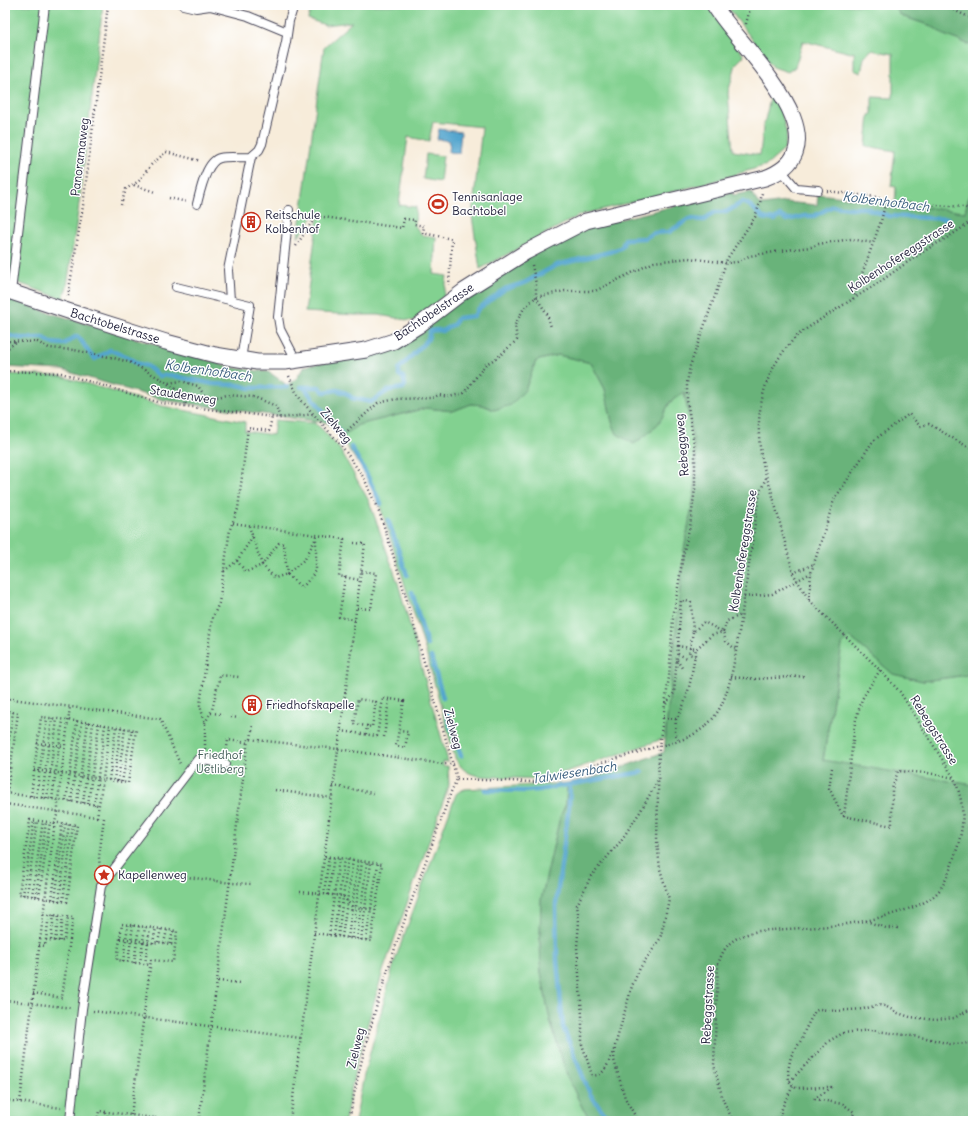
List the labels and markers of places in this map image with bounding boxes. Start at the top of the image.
place label: Tennisanlage Bachtobel [452,189,522,218]
sports icon: Tennisanlage Bachtobel [427,193,449,215]
place label: Reitschule Kolbenhof [265,207,320,236]
building icon: Reitschule Kolbenhof [240,211,262,233]
building icon: Friedhofskapelle [241,694,263,716]
place label: Friedhofskapelle [266,697,354,712]
place icon: Kapellenweg [93,864,115,886]
place label: Kapellenweg [118,867,187,882]

